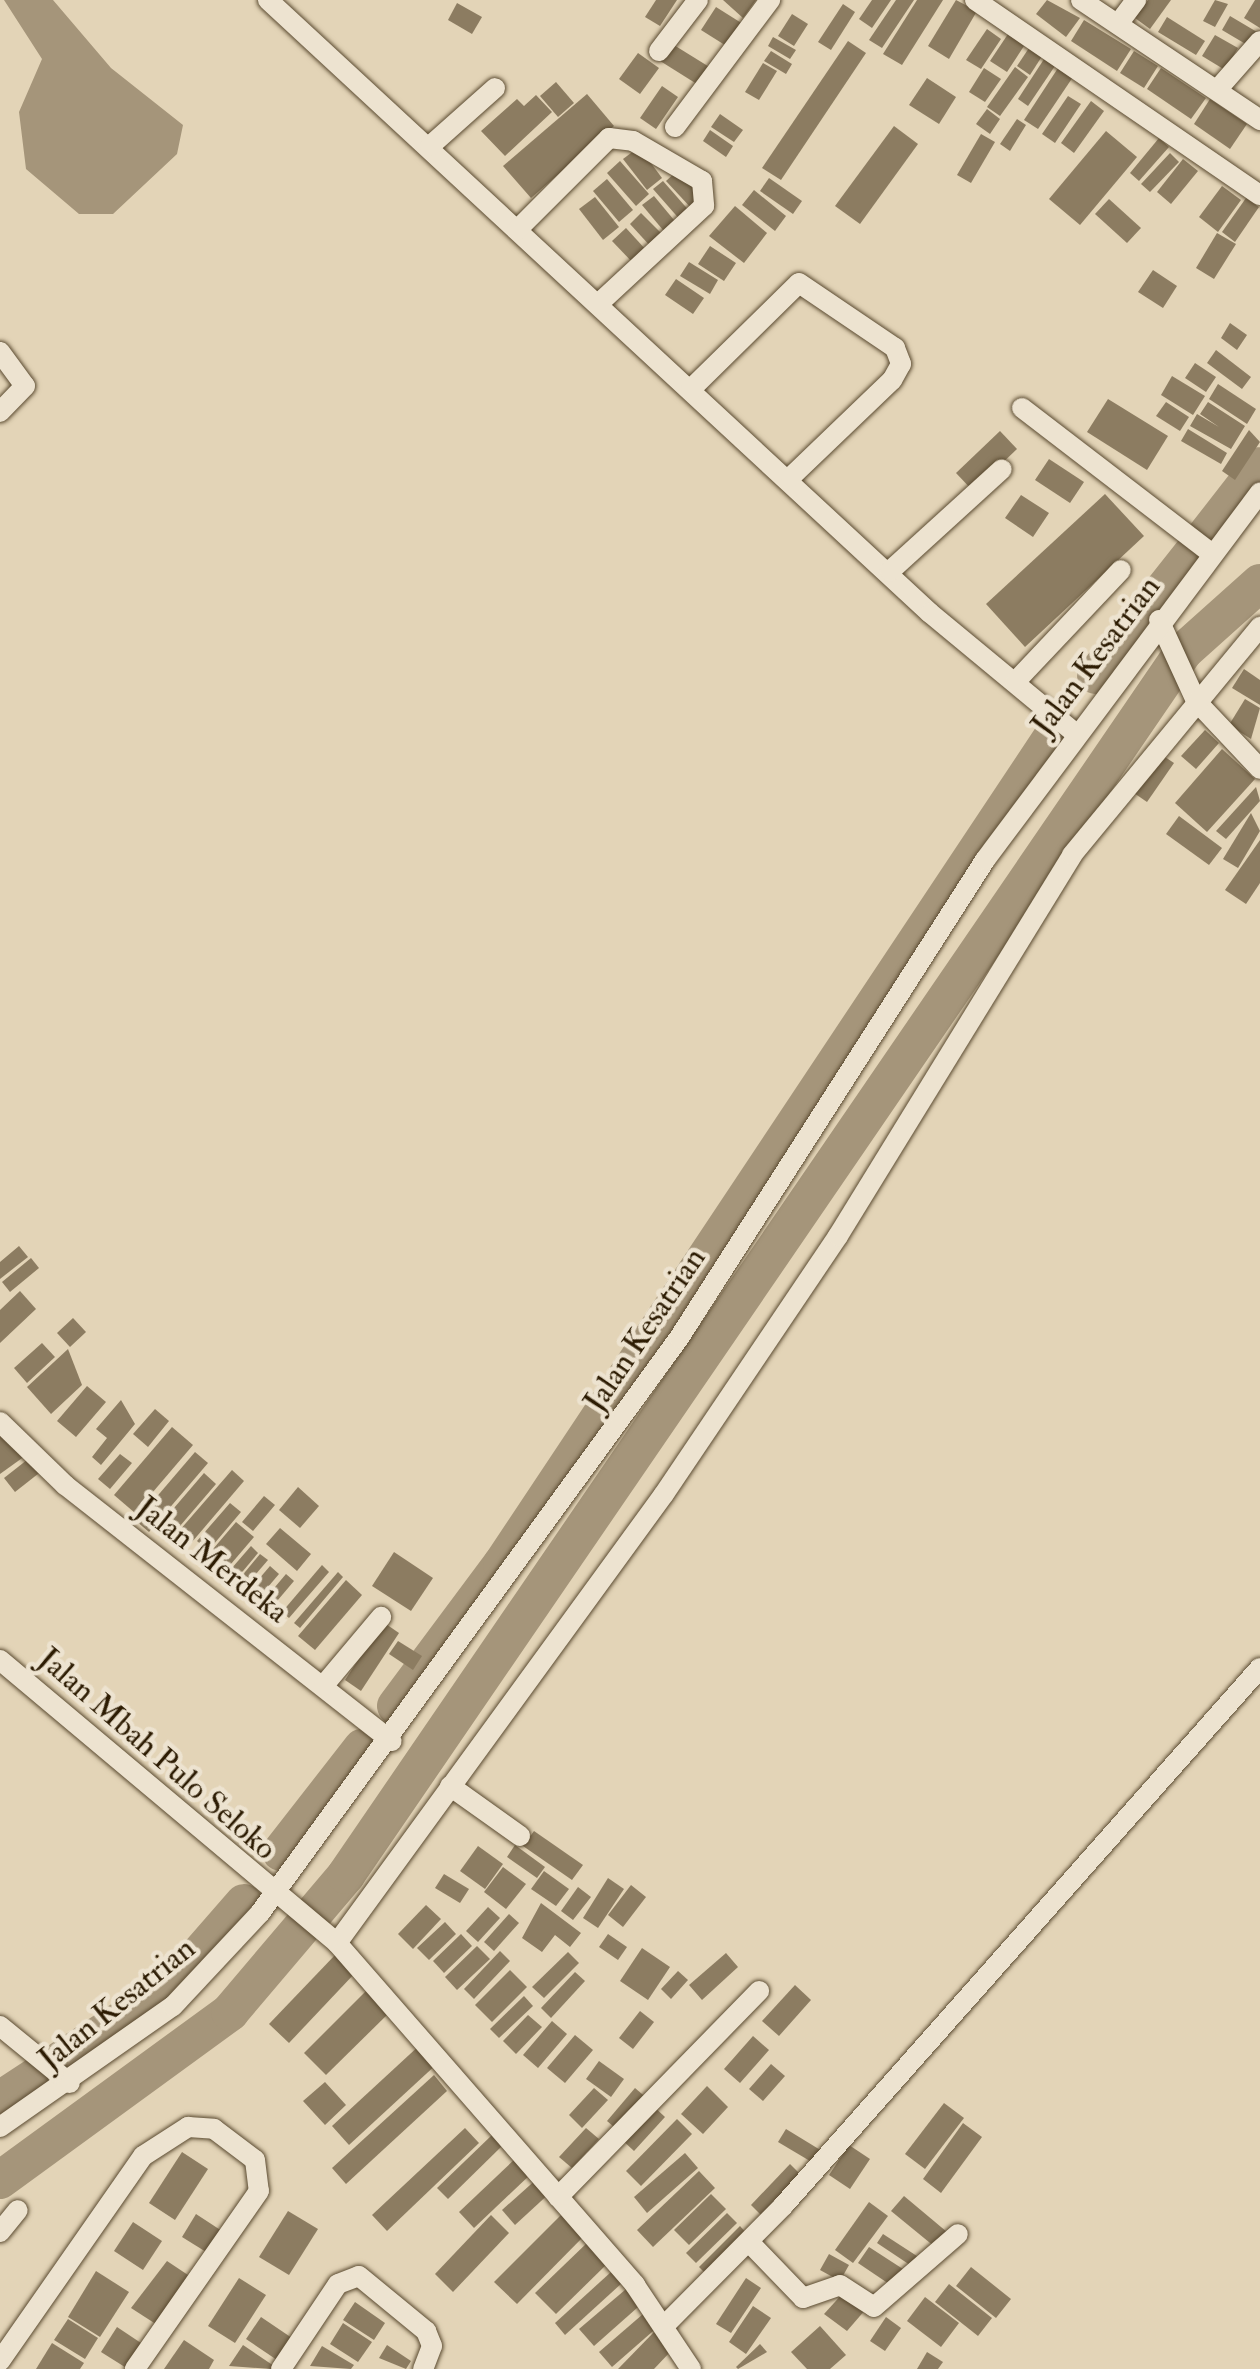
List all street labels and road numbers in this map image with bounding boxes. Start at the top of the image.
street label: Jalan Kesatrian [1024,569,1168,743]
street label: Jalan Kesatrian [576,1241,714,1419]
street label: Jalan Merdeka [128,1489,296,1631]
street label: Jalan Mbah Pulo Seloko [30,1640,284,1868]
street label: Jalan Kesatrian [31,1929,203,2079]

